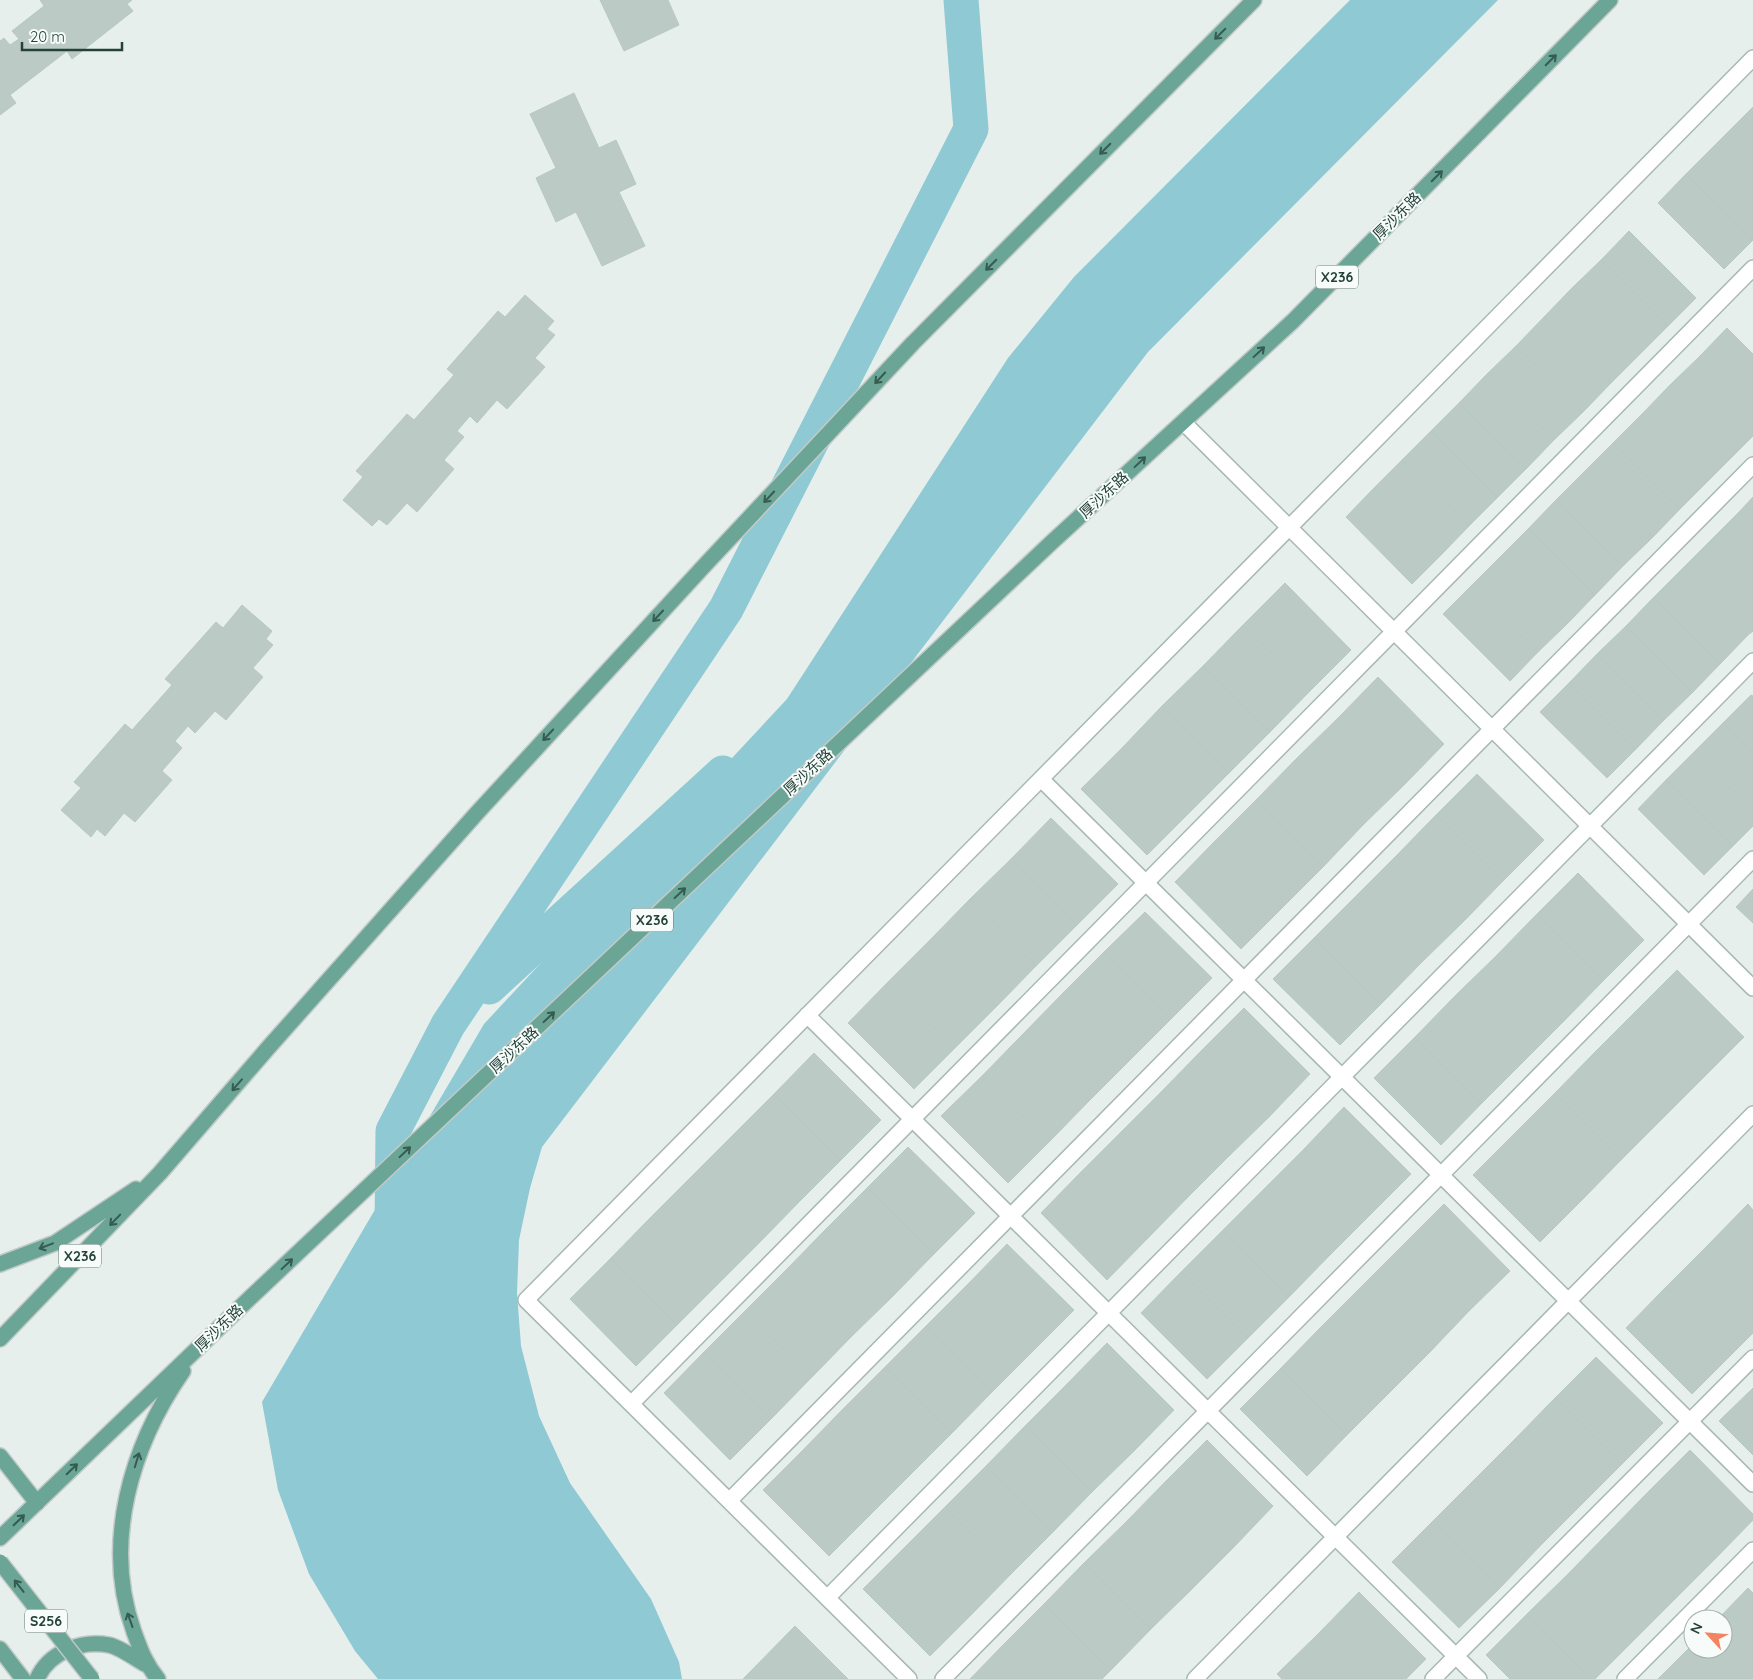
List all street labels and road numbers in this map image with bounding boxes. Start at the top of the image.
street label: 厚沙东路 [1369,188,1425,244]
road number: X236 [1316,266,1358,288]
street label: 厚沙东路 [1075,467,1132,522]
street label: 厚沙东路 [779,744,836,799]
road number: X236 [631,908,673,932]
street label: 厚沙东路 [485,1022,542,1077]
road number: X236 [59,1244,101,1268]
street label: 厚沙东路 [190,1300,247,1355]
road number: S256 [25,1610,67,1632]

